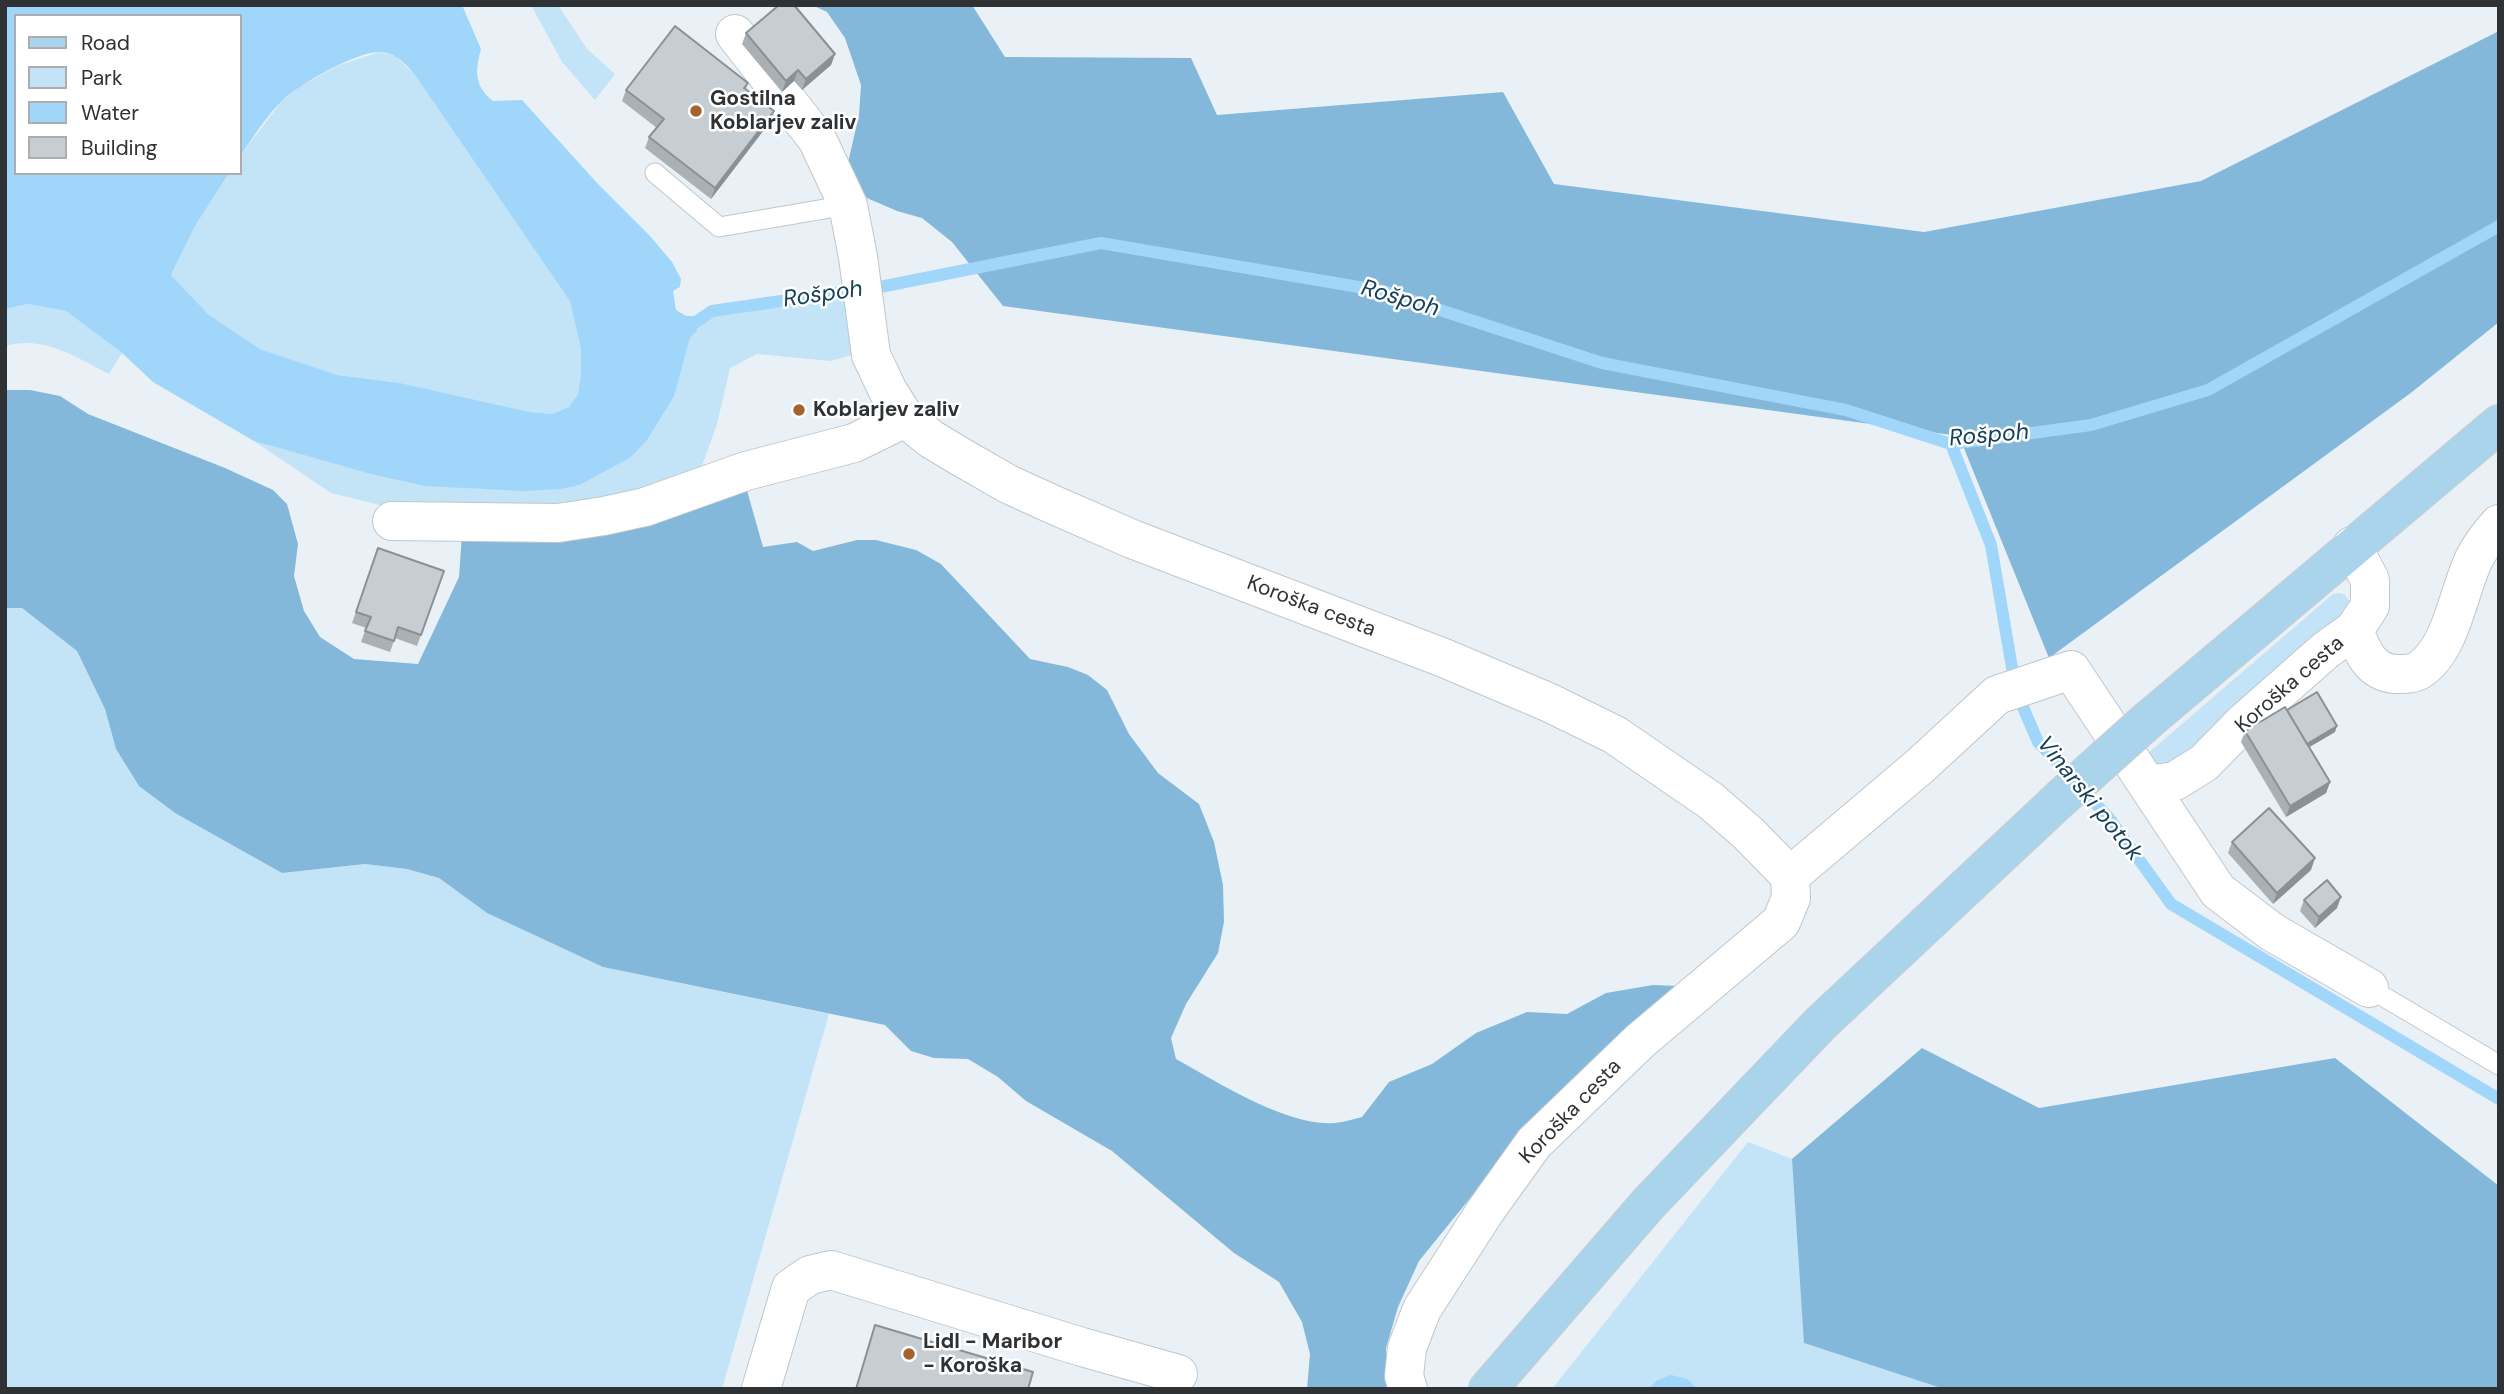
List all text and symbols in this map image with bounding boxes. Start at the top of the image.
legend [14,14,242,175]
text: Road [81,29,130,57]
text: Park [81,64,122,92]
place label: Gostilna Koblarjev zaliv [710,86,856,136]
text: Water [81,99,139,127]
marker: Gostilna Koblarjev zaliv [688,103,704,119]
text: Building [81,134,157,162]
water label: Rošpoh [1358,275,1442,323]
water label: Rošpoh [782,276,864,314]
place label: Koblarjev zaliv [813,397,959,423]
marker: Koblarjev zaliv [791,402,807,418]
water label: Rošpoh [1948,419,2030,453]
street label: Koroška cesta [1243,571,1379,643]
street label: Koroška cesta [2231,631,2349,739]
water label: Vinarski potok [2030,731,2148,867]
street label: Koroška cesta [1515,1054,1627,1170]
place label: Lidl - Maribor - Koroška [923,1329,1062,1379]
marker: Lidl - Maribor - Koroška [901,1346,917,1362]

